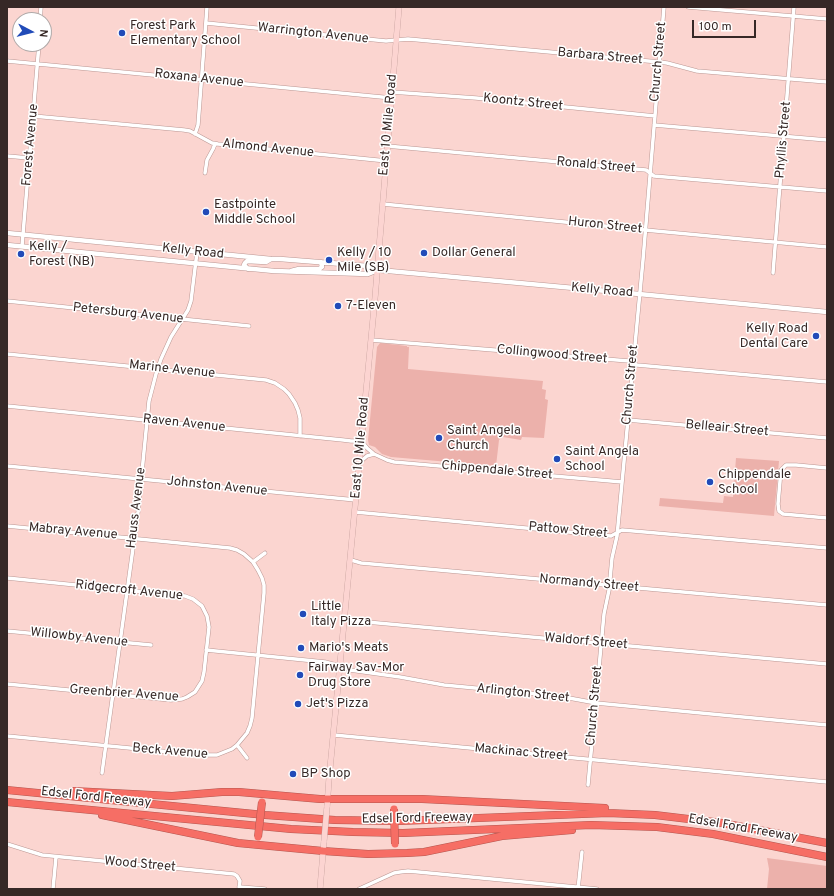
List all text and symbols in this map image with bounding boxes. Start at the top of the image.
north arrow [12,12,52,52]
scale bar [694,12,758,38]
place label: Forest Park Elementary School [130,18,240,49]
text: 100 m [699,19,732,35]
street label: Warrington Avenue [257,20,369,48]
street label: Church Street [648,21,670,103]
marker: Forest Park Elementary School [117,28,127,38]
text: N [35,29,50,38]
street label: Barbara Street [557,45,643,69]
street label: Roxana Avenue [154,67,244,91]
street label: East 10 Mile Road [377,73,401,177]
street label: Koontz Street [482,91,564,115]
street label: Phyllis Street [773,101,795,179]
street label: Forest Avenue [20,103,42,187]
street label: Almond Avenue [221,136,315,162]
street label: Ronald Street [556,155,636,177]
place label: Eastpointe Middle School [214,197,296,228]
marker: Eastpointe Middle School [201,207,211,217]
street label: Huron Street [567,214,643,238]
place label: Kelly / Forest (NB) [29,239,94,270]
street label: Kelly Road [161,241,225,263]
place label: Kelly / 10 Mile (SB) [337,245,392,276]
place label: Dollar General [432,245,516,261]
marker: Dollar General [419,248,429,258]
marker: Kelly / Forest (NB) [16,249,26,259]
marker: Kelly / 10 Mile (SB) [324,255,334,265]
street label: Kelly Road [570,281,634,301]
place label: 7-Eleven [346,298,396,314]
street label: Petersburg Avenue [72,300,184,328]
marker: 7-Eleven [333,301,343,311]
place label: Kelly Road Dental Care [740,321,808,352]
marker: Kelly Road Dental Care [811,331,821,341]
street label: Collingwood Street [496,342,608,368]
street label: Church Street [620,344,642,426]
street label: Marine Avenue [128,358,216,382]
street label: East 10 Mile Road [349,396,373,500]
street label: Raven Avenue [142,412,226,436]
street label: Belleair Street [685,418,769,440]
place label: Saint Angela Church [447,423,521,454]
marker: Saint Angela Church [434,433,444,443]
place label: Saint Angela School [565,444,639,475]
marker: Saint Angela School [552,454,562,464]
street label: Chippendale Street [441,458,553,484]
street label: Hauss Avenue [124,467,150,549]
place label: Chippendale School [718,467,791,498]
street label: Johnston Avenue [166,474,268,500]
marker: Chippendale School [705,477,715,487]
street label: Mabray Avenue [28,520,118,544]
street label: Pattow Street [528,520,608,542]
street label: Normandy Street [538,572,640,596]
street label: Ridgecroft Avenue [74,578,184,604]
place label: Little Italy Pizza [311,599,371,630]
marker: Little Italy Pizza [298,609,308,619]
street label: Willowby Avenue [29,625,129,651]
street label: Waldorf Street [544,631,628,653]
place label: Mario's Meats [309,640,388,656]
marker: Mario's Meats [296,643,306,653]
place label: Fairway Sav-Mor Drug Store [308,660,404,691]
street label: Church Street [584,665,606,747]
marker: Fairway Sav-Mor Drug Store [295,670,305,680]
street label: Arlington Street [476,681,570,707]
street label: Greenbrier Avenue [69,682,179,706]
place label: Jet's Pizza [306,696,368,712]
marker: Jet's Pizza [293,699,303,709]
street label: Beck Avenue [132,741,208,763]
street label: Mackinac Street [474,741,568,765]
place label: BP Shop [301,766,351,782]
marker: BP Shop [288,769,298,779]
street label: Edsel Ford Freeway [40,784,152,812]
street label: Edsel Ford Freeway [362,810,472,828]
street label: Edsel Ford Freeway [687,812,799,846]
street label: Wood Street [104,854,176,876]

